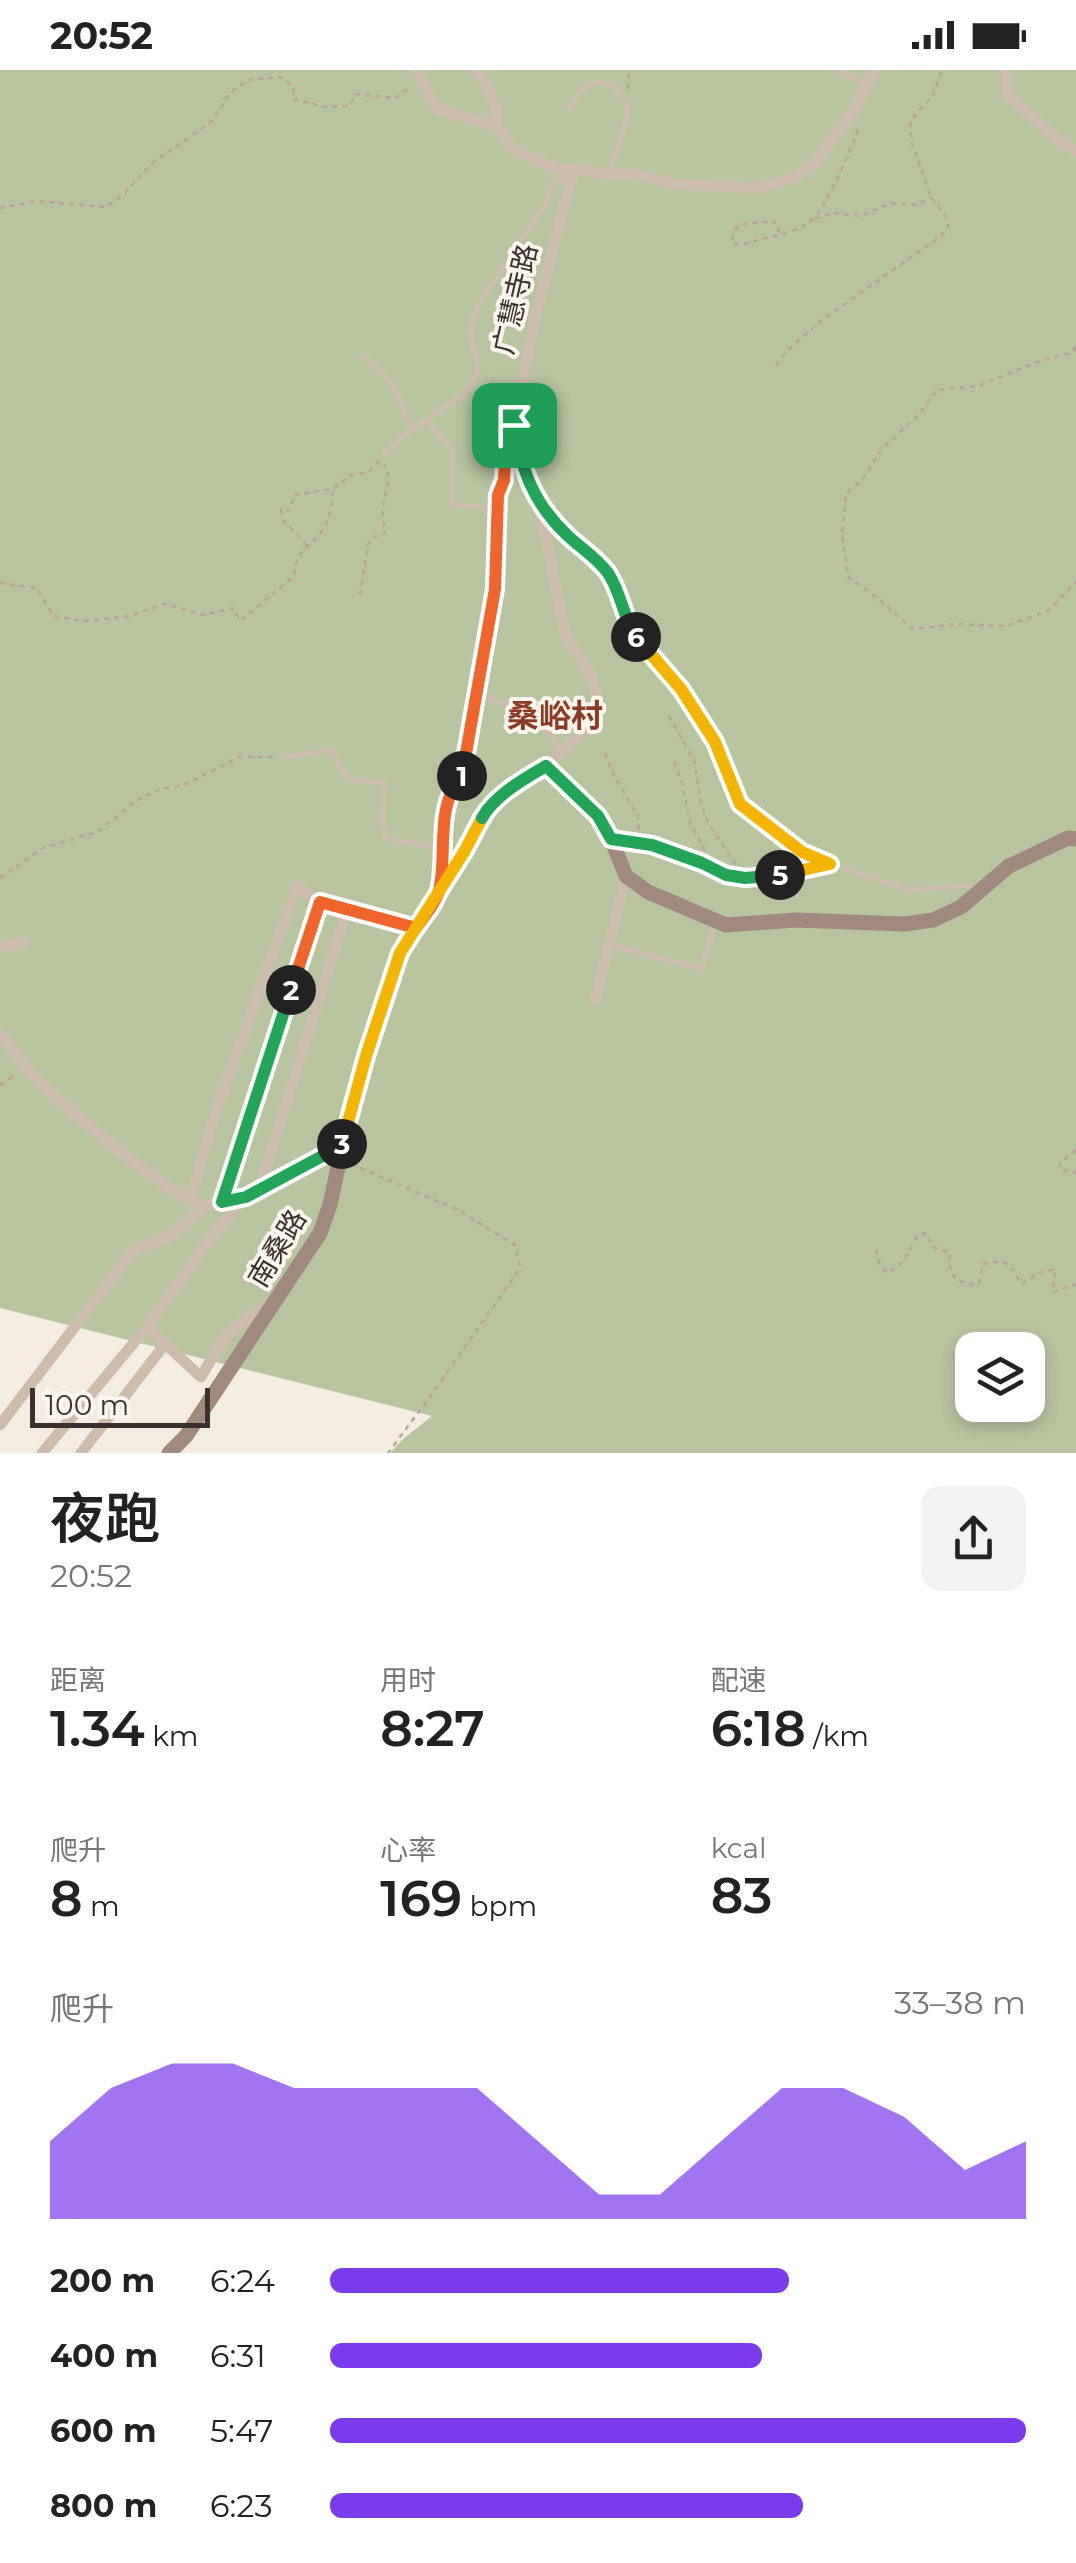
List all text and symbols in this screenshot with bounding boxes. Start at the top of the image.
text: 20:52 [50,12,153,59]
street label: 广慧寺路 [486,241,544,357]
pin [472,383,557,468]
icon: arrive [487,398,542,453]
pin: 6 [611,612,661,662]
text: 6 [627,620,645,654]
district label: 桑峪村 [507,696,603,735]
pin: 1 [437,751,487,801]
text: 1 [457,759,467,793]
pin: 5 [755,850,805,900]
text: 5 [772,858,788,892]
pin: 2 [266,965,316,1015]
text: 2 [283,973,299,1007]
pin: 3 [317,1119,367,1169]
text: 3 [334,1127,350,1161]
street label: 南桑路 [241,1203,313,1293]
map controls [955,1332,1045,1422]
button: layers [955,1332,1045,1422]
scale bar [30,1383,210,1428]
text: 100 m [45,1388,129,1422]
text: 夜跑 [50,1485,160,1552]
button: share [921,1486,1026,1591]
text: 20:52 [50,1556,132,1595]
text: 距离 [50,1663,106,1697]
text: 用时 [380,1663,436,1697]
text: 配速 [711,1663,767,1697]
text: 1.34 [50,1698,145,1759]
text: 8:27 [380,1698,485,1759]
text: 6:18 [711,1698,806,1759]
text: km [145,1719,198,1753]
text: /km [806,1719,869,1753]
text: kcal [711,1831,767,1865]
text: 爬升 [50,1833,106,1867]
text: 心率 [380,1833,436,1867]
text: 83 [711,1865,772,1926]
text: 8 [50,1868,83,1929]
text: 169 [380,1868,462,1929]
text: m [83,1889,120,1923]
text: bpm [462,1889,537,1923]
text: 33–38 m [894,1983,1026,2022]
text: 爬升 [50,1989,114,2028]
text: 200 m [50,2261,155,2300]
text: 6:24 [210,2261,275,2300]
text: 400 m [50,2336,158,2375]
text: 6:31 [210,2336,266,2375]
text: 600 m [50,2411,156,2450]
text: 5:47 [210,2411,273,2450]
text: 800 m [50,2486,157,2525]
text: 6:23 [210,2486,273,2525]

